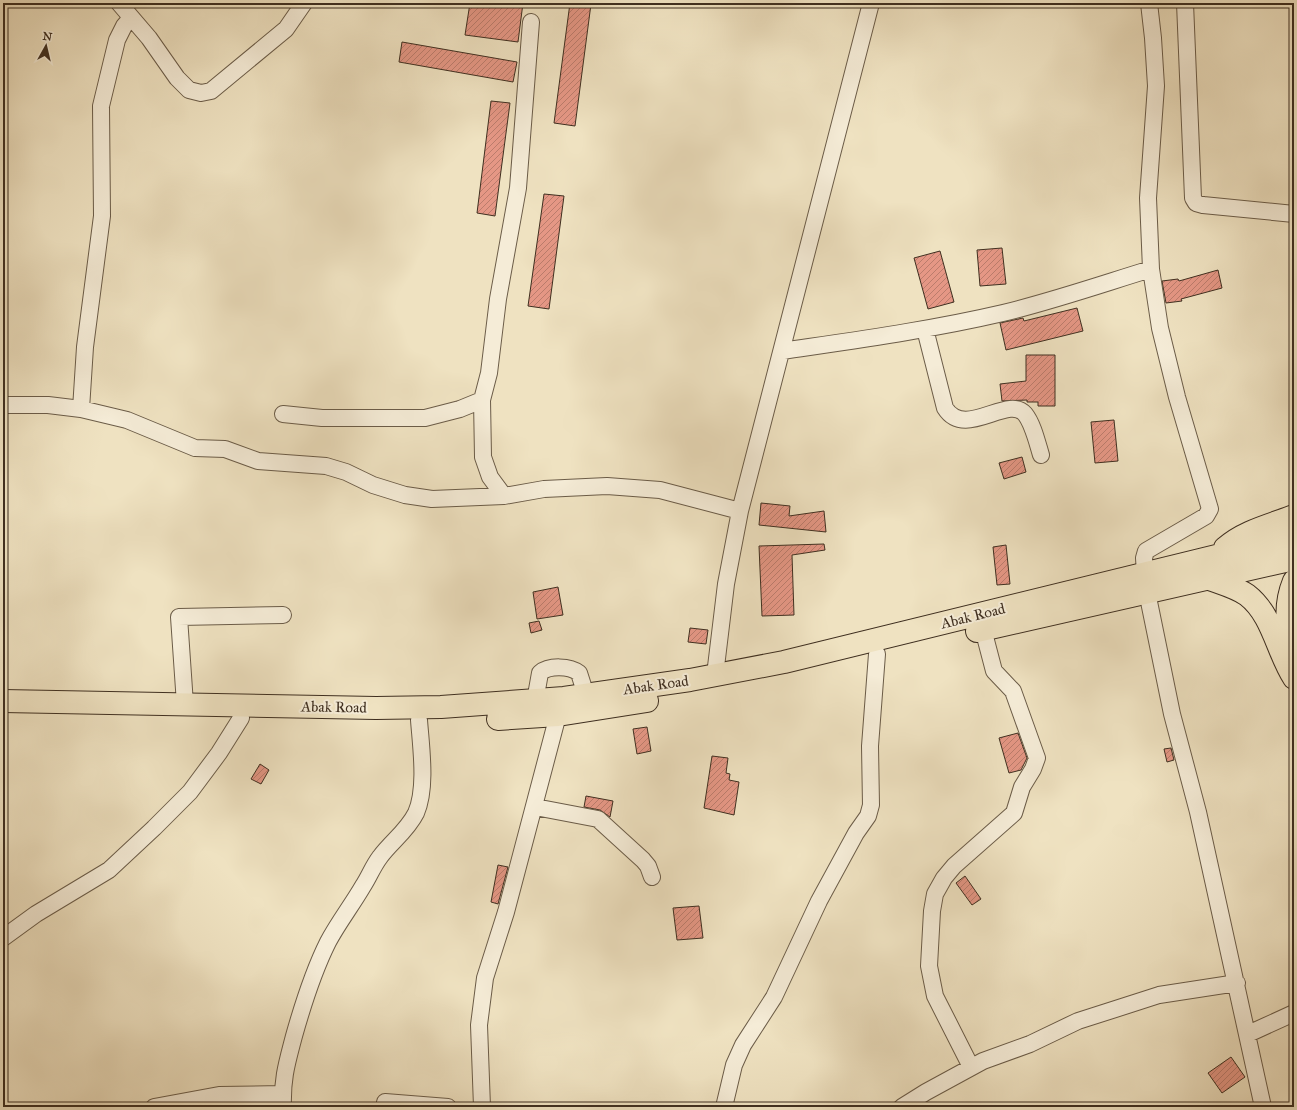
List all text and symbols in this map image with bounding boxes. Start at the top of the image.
north arrow [26,26,66,66]
text: N [42,30,54,44]
street label: Abak Road [938,599,1008,633]
street label: Abak Road [621,671,690,699]
street label: Abak Road [300,697,368,717]

